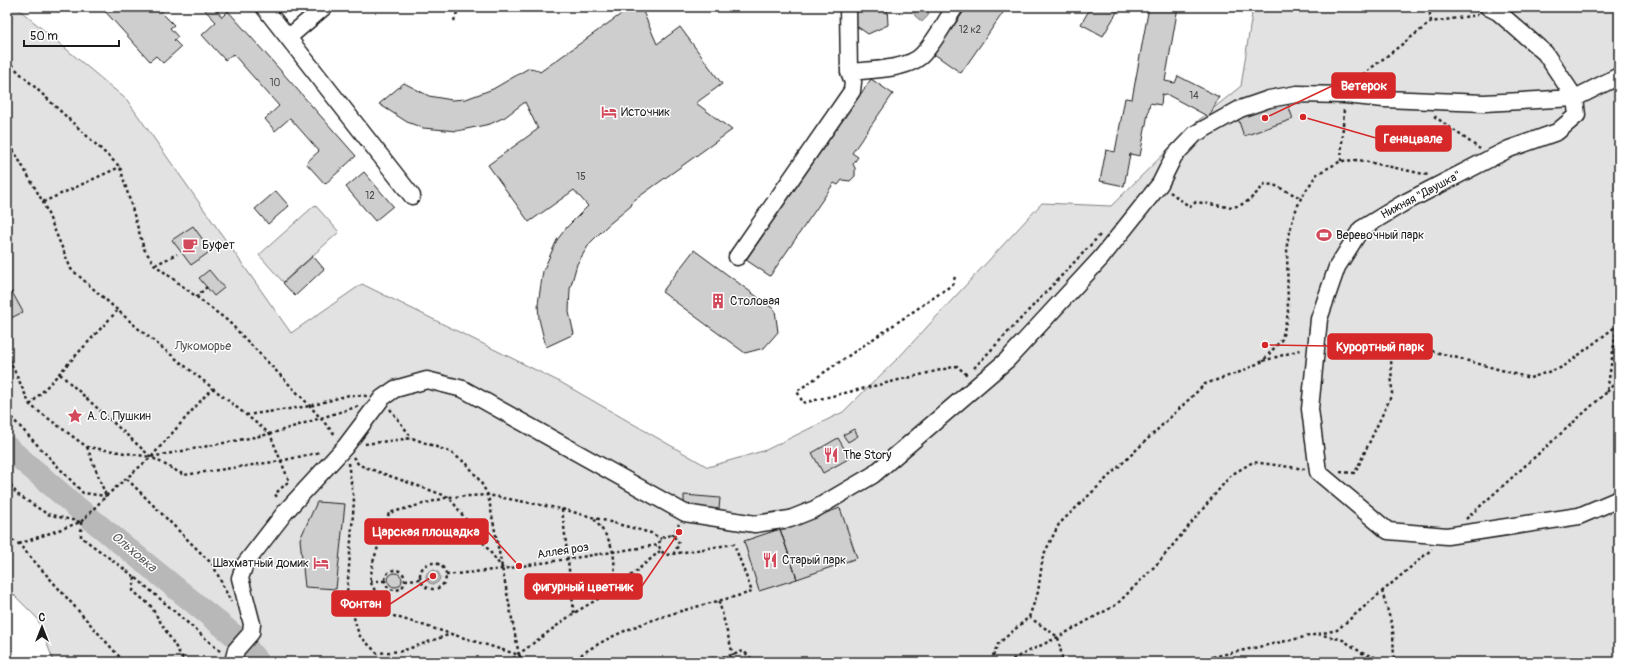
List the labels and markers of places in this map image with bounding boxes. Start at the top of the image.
callout: Ветерок [1332,73,1395,98]
hotel icon: Источник [600,103,618,121]
place label: Источник [621,105,670,120]
callout: Генацвале [1376,126,1451,151]
sports icon: Веревочный парк [1315,226,1333,244]
place label: Веревочный парк [1336,228,1424,243]
cafe icon: Буфет [181,236,199,254]
place label: Буфет [202,238,235,253]
building icon: Столовая [709,292,727,310]
place label: Столовая [730,294,780,309]
callout: Курортный парк [1328,334,1432,359]
place icon: А. С. Пушкин [66,407,84,425]
place label: А. С. Пушкин [87,409,151,424]
restaurant icon: The Story [822,446,840,464]
place label: The Story [843,448,892,463]
callout: Царская площадка [365,519,488,544]
restaurant icon: Старый парк [761,551,779,569]
place label: Старый парк [782,553,846,568]
hotel icon: Шахматный домик [312,554,330,572]
place label: Шахматный домик [213,556,309,571]
callout: фигурный цветник [525,574,642,599]
callout: Фонтан [332,591,390,616]

